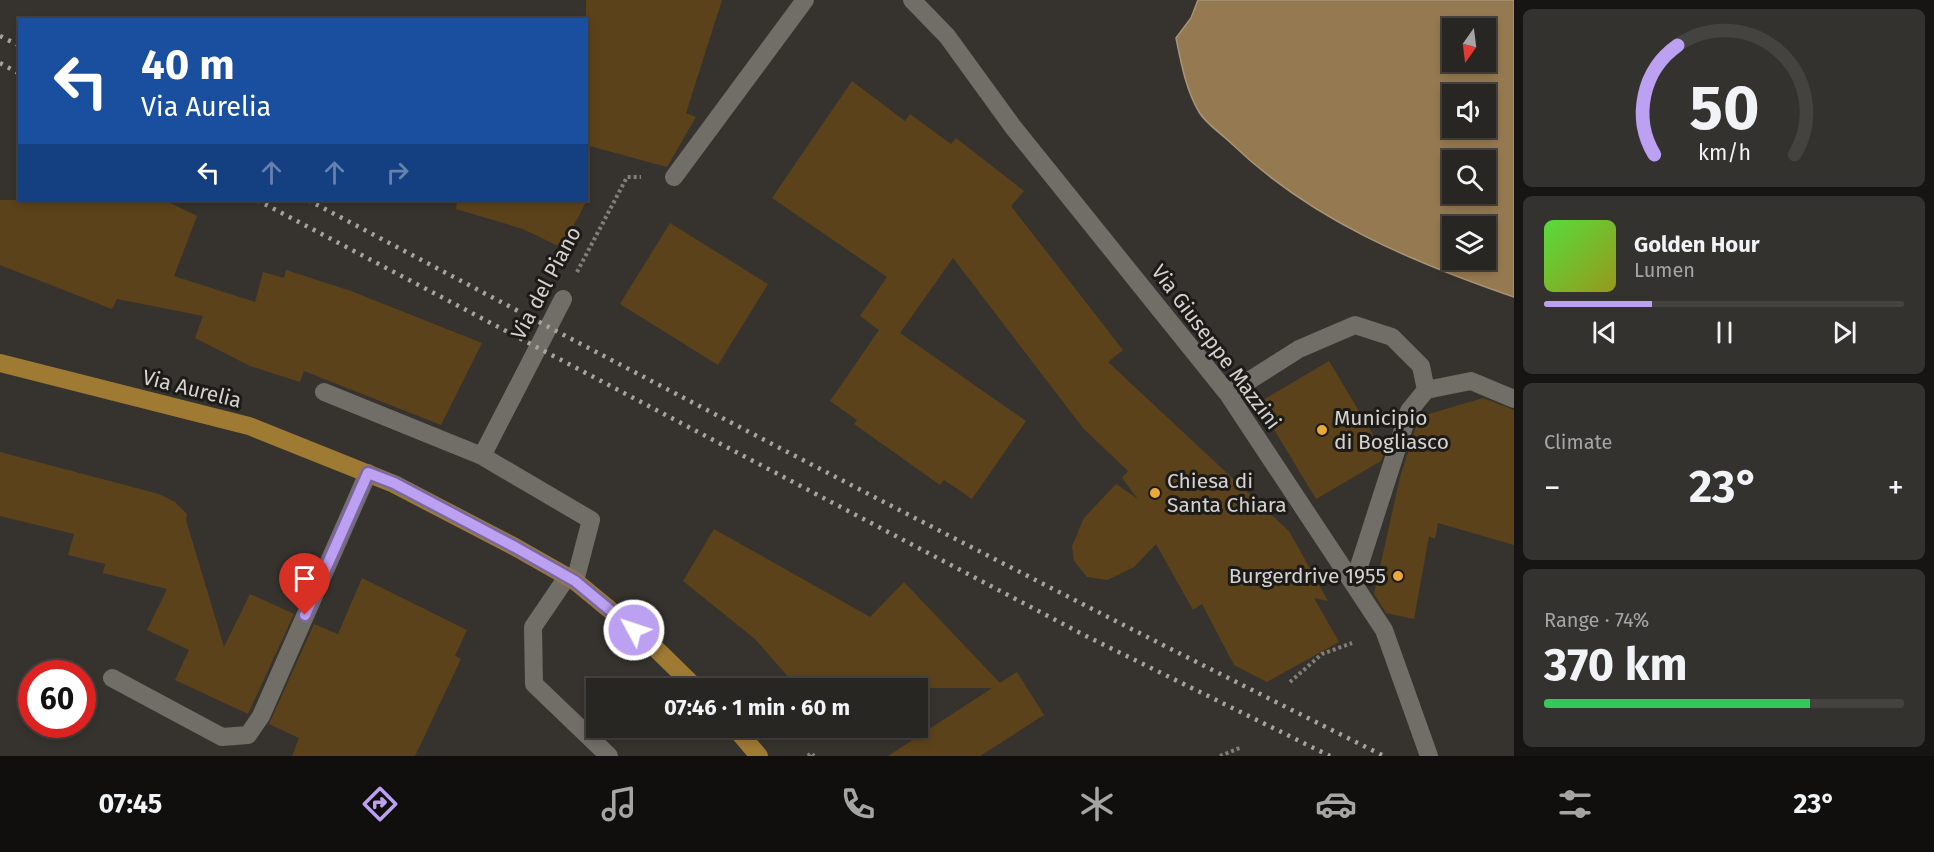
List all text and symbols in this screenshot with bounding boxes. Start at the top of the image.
north arrow [1442,18,1496,72]
map controls [1442,18,1496,270]
text: 40 m [141,40,235,90]
icon: left [42,42,120,120]
text: 50 [1689,71,1759,146]
button: sound [1442,84,1496,138]
text: Via Aurelia [141,91,271,123]
text: km/h [1697,140,1751,166]
button: search [1442,150,1496,204]
icon: left [192,156,225,189]
icon: ahead [255,156,288,189]
icon: ahead [318,156,351,189]
icon: right [381,156,414,189]
button: layers [1442,216,1496,270]
street label: Via del Piano [505,222,587,344]
text: Golden Hour [1634,231,1760,258]
text: Lumen [1634,258,1695,282]
street label: Via Giuseppe Mazzini [1146,260,1286,434]
icon: previous [1588,316,1621,349]
icon: pause [1708,316,1741,349]
icon: next [1828,316,1861,349]
street label: Via Aurelia [140,364,244,414]
place label: Municipio di Bogliasco [1334,405,1449,455]
marker: Municipio di Bogliasco [1315,423,1329,437]
text: Climate [1544,430,1612,454]
text: 23° [1689,460,1759,514]
place label: Chiesa di Santa Chiara [1167,468,1287,518]
text: − [1544,468,1561,508]
text: + [1888,468,1904,508]
marker: Chiesa di Santa Chiara [1148,486,1162,500]
pin [279,553,330,615]
icon: arrive [288,562,321,595]
place label: Burgerdrive 1955 [1229,563,1386,589]
marker: Burgerdrive 1955 [1391,569,1405,583]
position arrow [602,598,666,662]
text: Range · 74% [1544,608,1649,632]
text: 370 km [1544,638,1688,692]
speed limit sign: 60 [18,660,96,738]
text: 07:46 · 1 min · 60 m [664,694,850,721]
icon: directions [359,783,401,825]
icon: music [598,783,640,825]
icon: phone [837,783,879,825]
icon: climate [1076,783,1118,825]
icon: car [1315,783,1357,825]
icon: filters [1554,783,1596,825]
text: 07:45 [99,788,162,820]
text: 23° [1793,788,1835,820]

